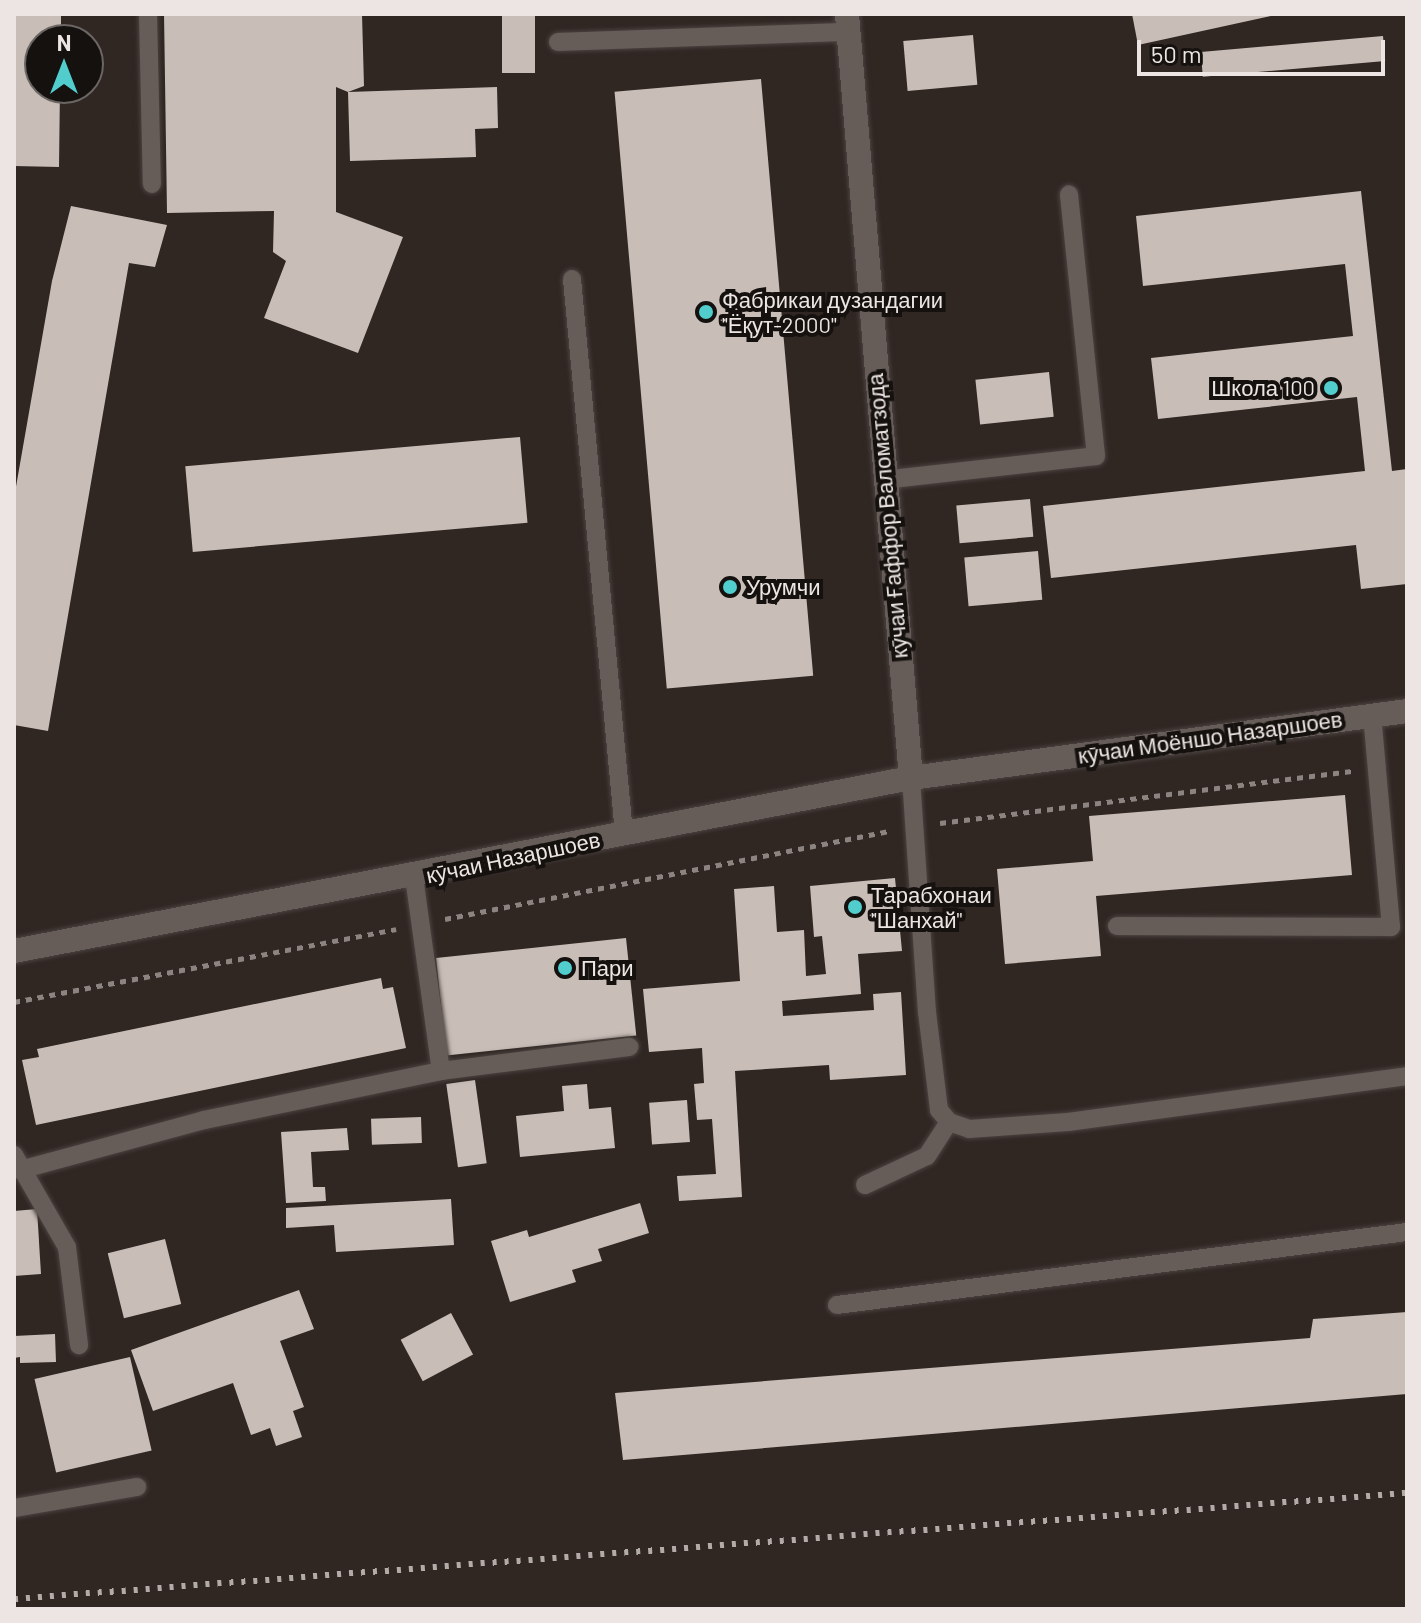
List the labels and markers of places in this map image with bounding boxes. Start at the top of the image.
place label: Фабрикаи дузандагии "Ёқут-2000" [722,286,943,338]
marker: Фабрикаи дузандагии "Ёқут-2000" [697,303,715,321]
place label: Школа 100 [1211,375,1315,401]
marker: Школа 100 [1322,379,1340,397]
place label: Урумчи [746,574,821,600]
marker: Урумчи [721,578,739,596]
place label: Тарабхонаи "Шанхай" [871,881,992,932]
marker: Тарабхонаи "Шанхай" [846,898,864,916]
place label: Пари [581,955,634,981]
marker: Пари [556,959,574,977]

